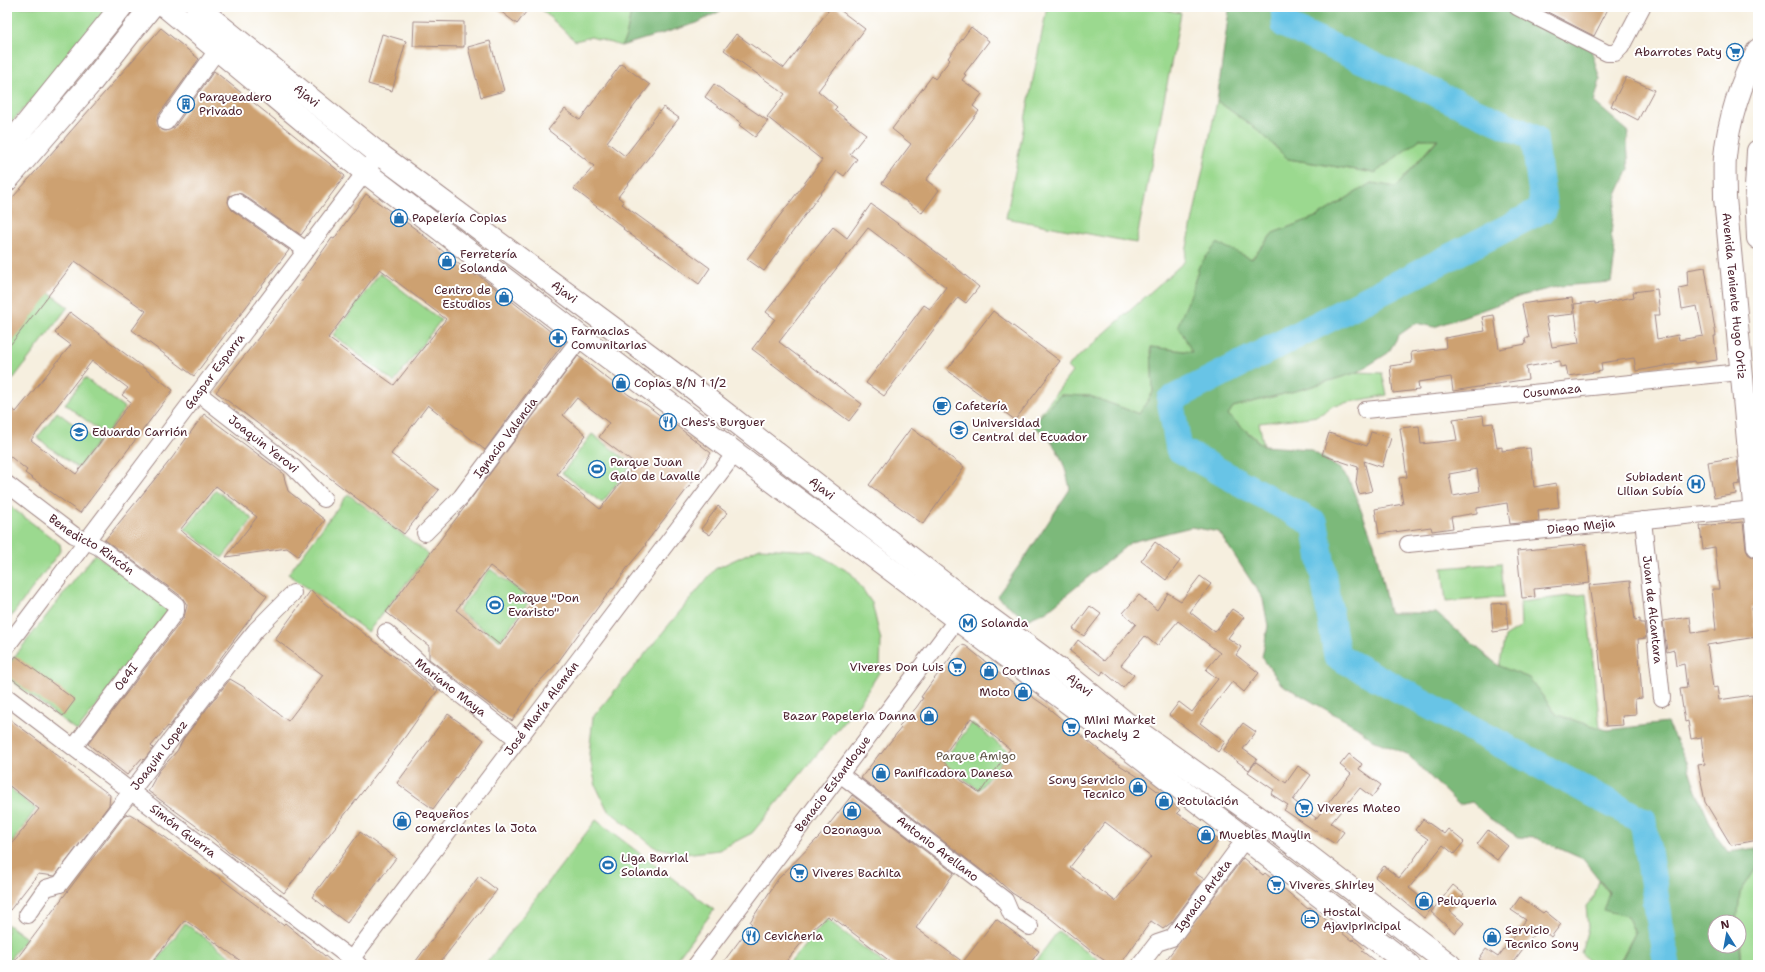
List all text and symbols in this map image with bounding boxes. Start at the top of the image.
supermarket icon: Abarrotes Paty [1725,42,1745,62]
place label: Abarrotes Paty [1634,44,1722,60]
street label: Ajavi [291,80,323,111]
place label: Parqueadero Privado [199,89,272,119]
building icon: Parqueadero Privado [176,94,196,114]
shop icon: Papelería Copias [389,208,409,228]
place label: Papelería Copias [412,210,507,226]
street label: Avenida Teniente Hugo Ortiz [1718,212,1750,380]
place label: Ferretería Solanda [460,246,518,276]
shop icon: Ferretería Solanda [437,251,457,271]
street label: Ajavi [548,277,581,307]
place label: Centro de Estudios [434,282,491,312]
shop icon: Centro de Estudios [494,287,514,307]
place label: Farmacias Comunitarias [571,323,647,353]
pharmacy icon: Farmacias Comunitarias [548,328,568,348]
street label: Gaspar Esparra [181,330,249,413]
shop icon: Copias B/N 1 1/2 [611,373,631,393]
place label: Copias B/N 1 1/2 [634,375,727,391]
street label: Cusumaza [1522,380,1583,402]
street label: Ignacio Valencia [470,394,541,481]
cafe icon: Cafetería [932,396,952,416]
place label: Cafetería [955,398,1008,414]
street label: Joaquin Yerovi [225,412,302,476]
restaurant icon: Ches's Burguer [658,412,678,432]
place label: Ches's Burguer [681,414,765,430]
place label: Universidad Central del Ecuador [972,415,1088,445]
school or university icon: Universidad Central del Ecuador [949,420,969,440]
school or university icon: Eduardo Carrión [69,422,89,442]
place label: Eduardo Carrión [92,424,187,440]
place label: Parque Juan Galo de Lavalle [610,454,701,484]
sports icon: Parque Juan Galo de Lavalle [587,459,607,479]
place label: Subiadent Lilian Subía [1617,469,1684,499]
street label: Ajavi [806,473,838,504]
hospital icon: Subiadent Lilian Subía [1686,474,1706,494]
street label: Benedicto Rincón [45,510,137,579]
street label: Diego Mejia [1546,515,1616,538]
street label: Juan de Alcantara [1639,555,1666,665]
place label: Parque "Don Evaristo" [508,590,579,620]
sports icon: Parque "Don Evaristo" [485,595,505,615]
metro station icon: Solanda [958,613,978,633]
place label: Solanda [981,615,1029,631]
street label: Mariano Maya [411,654,490,721]
supermarket icon: Viveres Don Luis [947,657,967,677]
street label: José María Alemán [501,658,582,759]
place label: Viveres Don Luis [850,659,944,675]
street label: Oe4I [110,660,142,694]
shop icon: Cortinas [979,661,999,681]
place label: Cortinas [1002,663,1050,679]
street label: Ajavi [1063,670,1096,700]
shop icon: Moto [1013,682,1033,702]
place label: Moto [979,684,1010,700]
shop icon: Bazar Papeleria Danna [919,706,939,726]
place label: Bazar Papeleria Danna [783,708,917,724]
place label: Mini Market Pachely 2 [1084,712,1156,742]
street label: Joaquin Lopez [127,717,191,794]
supermarket icon: Mini Market Pachely 2 [1061,717,1081,737]
street label: Benacio Estandoque [791,732,874,835]
park label: Parque Amigo [936,748,1016,764]
shop icon: Panificadora Danesa [871,763,891,783]
place label: Panificadora Danesa [894,765,1013,781]
place label: Sony Servicio Tecnico [1049,772,1125,802]
shop icon: Sony Servicio Tecnico [1128,777,1148,797]
shop icon: Rotulación [1154,791,1174,811]
place label: Rotulación [1177,793,1239,809]
supermarket icon: Viveres Mateo [1294,798,1314,818]
place label: Viveres Mateo [1317,800,1401,816]
street label: Simón Guerra [147,801,220,861]
shop icon: Ozonagua [842,801,862,821]
place label: Pequeños comerciantes la Jota [415,806,537,836]
shop icon: Pequeños comerciantes la Jota [392,811,412,831]
street label: Antonio Arellano [893,812,982,885]
place label: Ozonagua [823,822,882,838]
shop icon: Muebles Maylin [1196,825,1216,845]
place label: Muebles Maylin [1219,827,1311,843]
place label: Liga Barrial Solanda [621,850,689,880]
sports icon: Liga Barrial Solanda [598,855,618,875]
street label: Ignacio Arteta [1171,856,1235,935]
supermarket icon: Viveres Bachita [789,863,809,883]
place label: Viveres Bachita [812,865,902,881]
supermarket icon: Viveres Shirley [1266,875,1286,895]
place label: Viveres Shirley [1289,877,1375,893]
shop icon: Peluqueria [1414,891,1434,911]
place label: Peluqueria [1437,893,1497,909]
place label: Hostal Ajaviprincipal [1323,904,1401,934]
hotel icon: Hostal Ajaviprincipal [1300,909,1320,929]
north arrow [1707,914,1747,954]
text: N [1719,916,1731,933]
place label: Servicio Tecnico Sony [1505,922,1579,952]
restaurant icon: Cevicheria [741,926,761,946]
shop icon: Servicio Tecnico Sony [1482,927,1502,947]
place label: Cevicheria [764,928,823,944]

